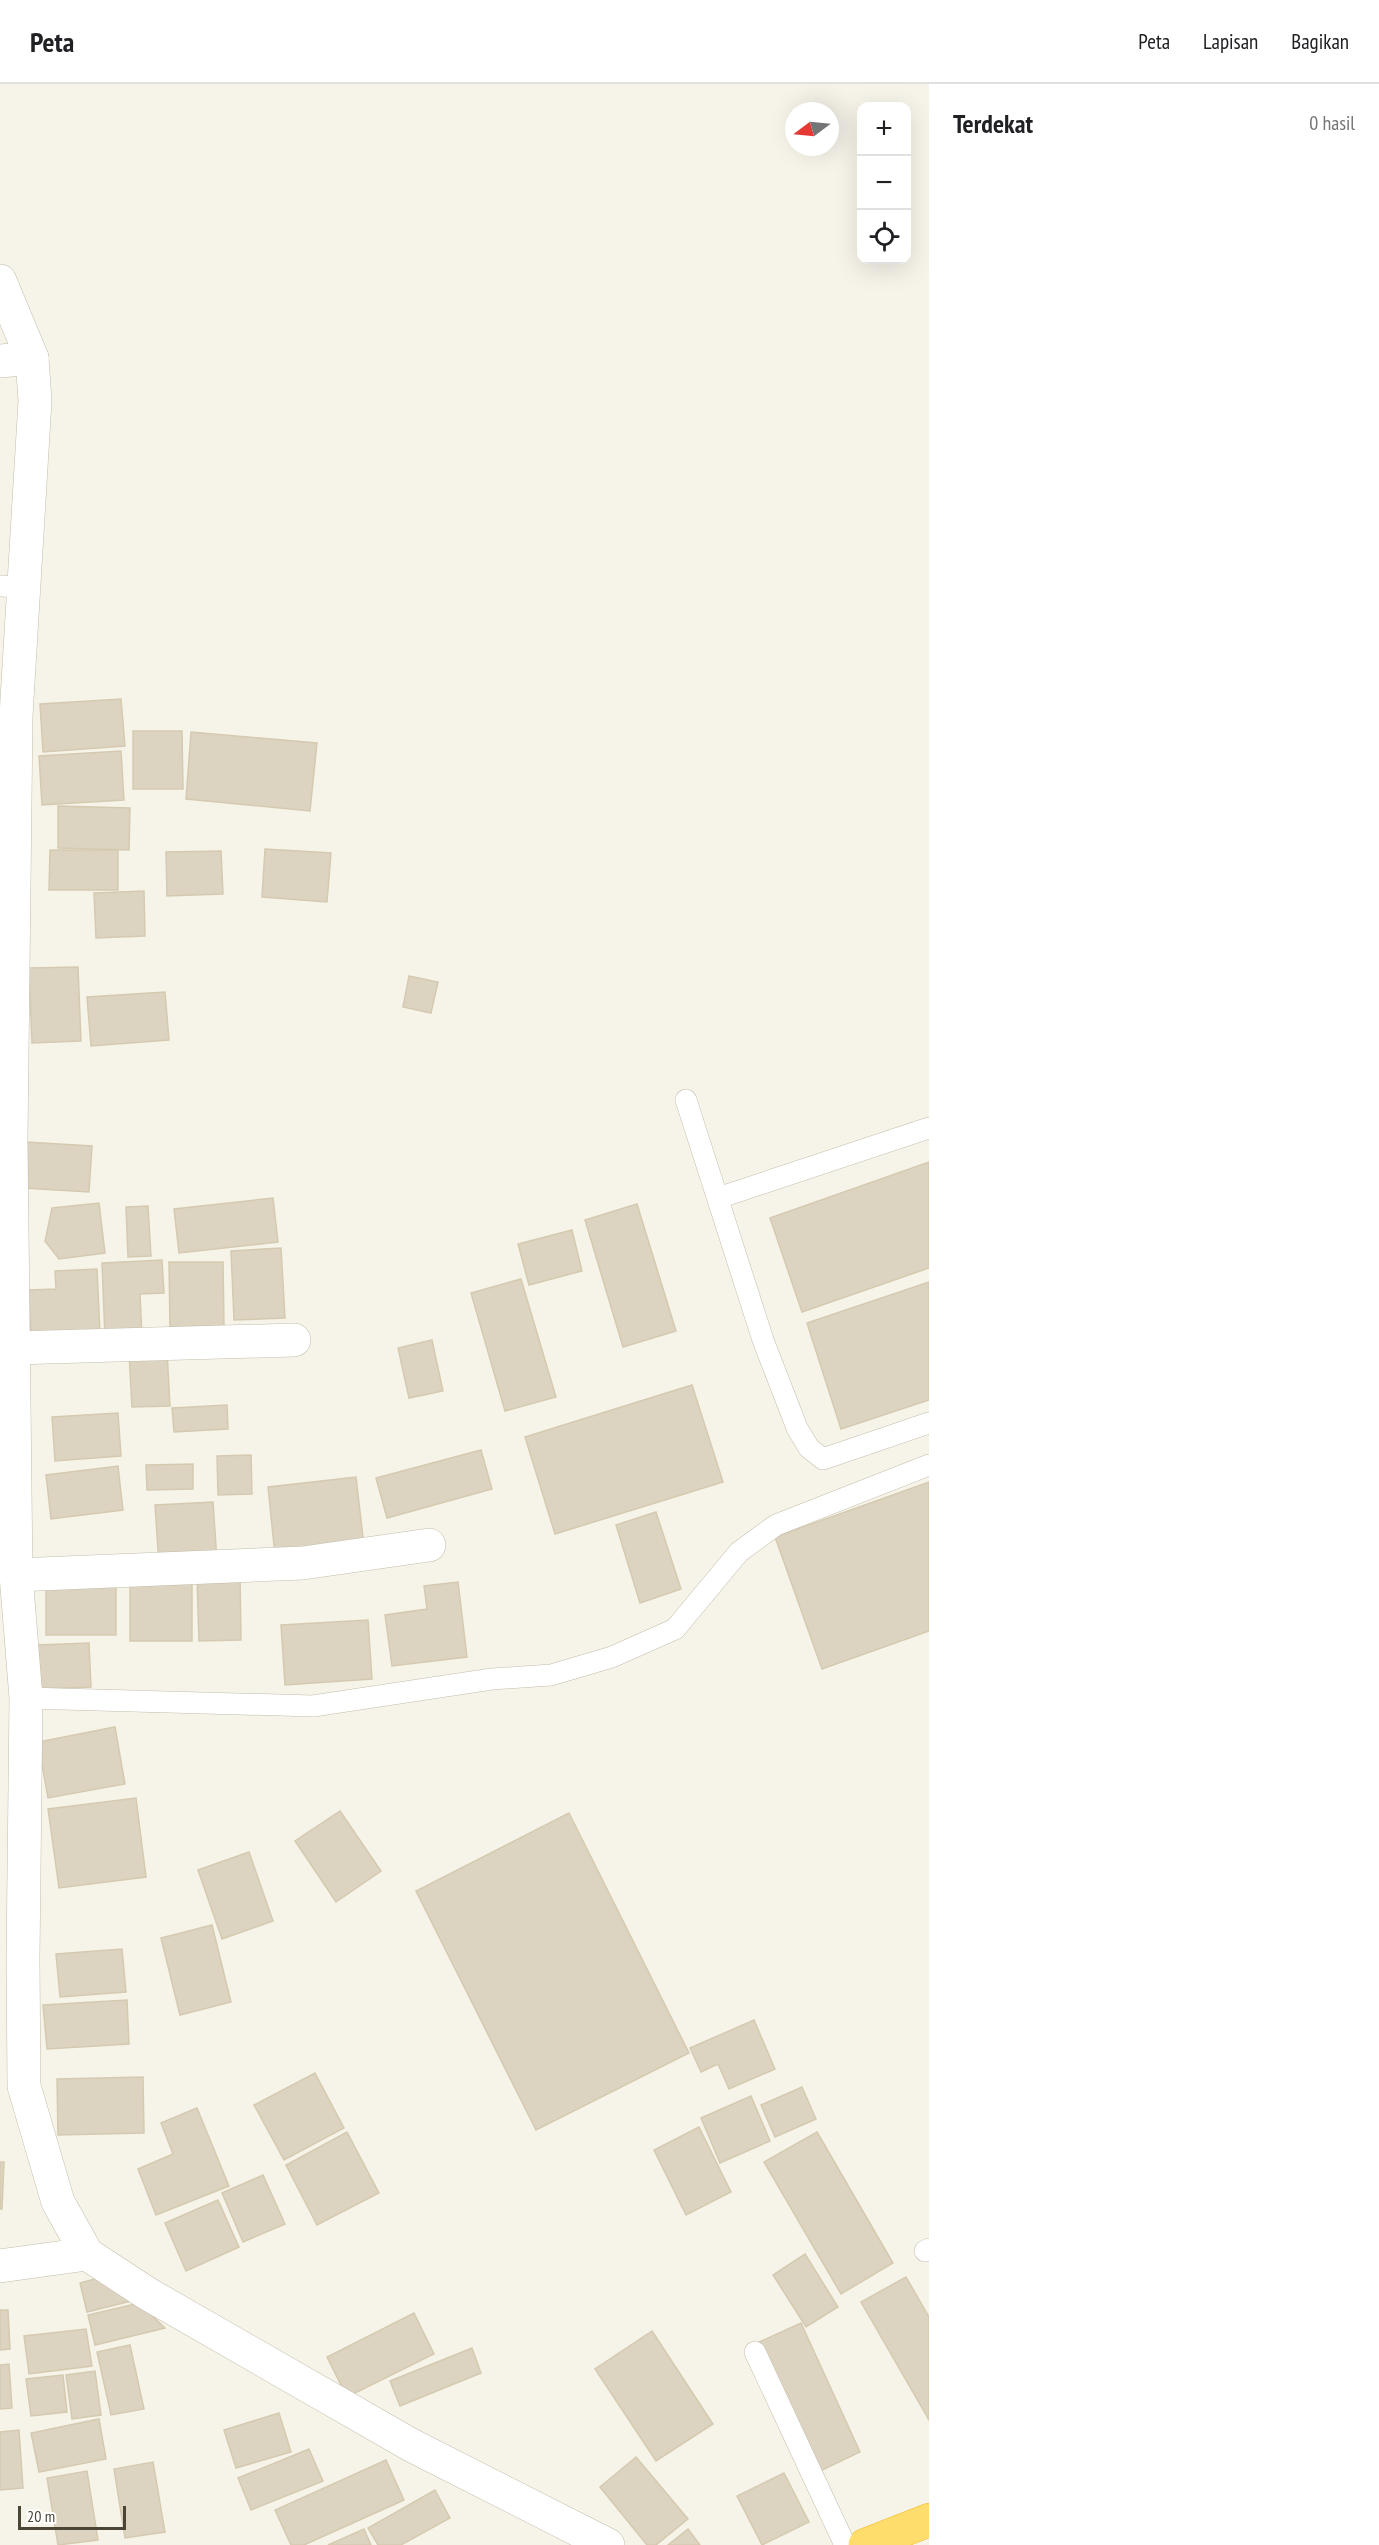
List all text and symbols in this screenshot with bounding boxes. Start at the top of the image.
text: Peta [30,23,74,60]
text: Peta [1138,28,1170,55]
text: Lapisan [1203,28,1258,55]
text: Bagikan [1291,28,1349,55]
north arrow [785,102,839,156]
map controls [857,102,911,264]
button: + [857,102,911,156]
text: Terdekat [953,107,1033,140]
text: 0 hasil [1309,110,1355,136]
button: − [857,156,911,210]
button: locate [857,210,911,264]
scale bar [18,2503,126,2530]
text: 20 m [27,2506,55,2526]

